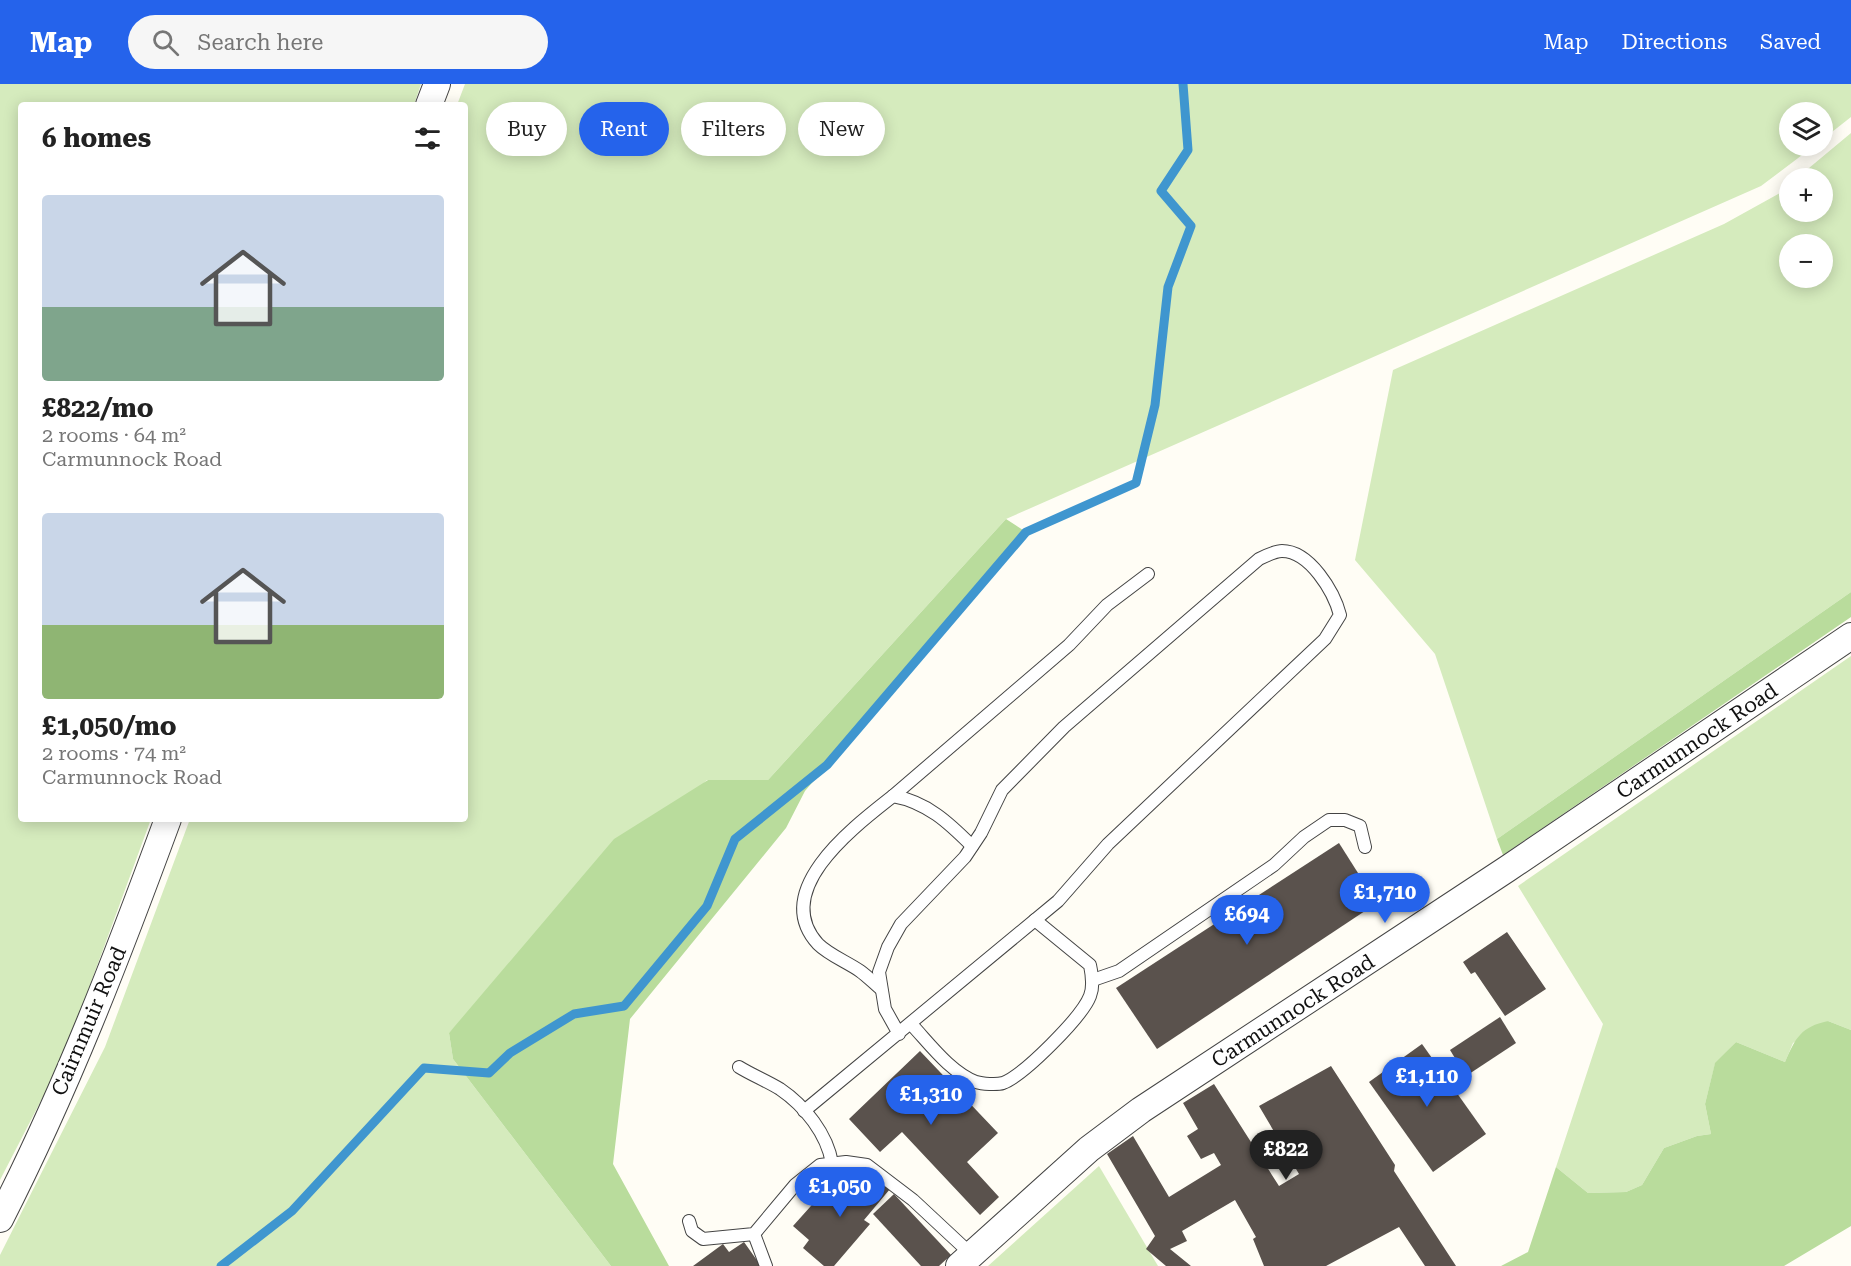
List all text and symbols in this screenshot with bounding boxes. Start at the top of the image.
search box [128,15,548,69]
text: Map [30,26,92,59]
icon: search [149,26,182,59]
text: Search here [197,30,323,55]
text: Map [1544,30,1588,54]
text: Directions [1621,30,1727,54]
text: Saved [1760,30,1821,54]
chip: Buy [486,102,567,156]
chip: Rent [579,102,669,156]
chip: Filters [681,102,786,156]
chip: New [798,102,885,156]
map controls [1779,102,1833,288]
button: layers [1779,102,1833,156]
icon: filters [411,122,444,155]
text: 6 homes [42,123,151,153]
button: + [1779,168,1833,222]
icon: home [189,234,297,342]
button: − [1779,234,1833,288]
text: £822/mo [42,393,154,423]
text: 2 rooms · 64 m² [42,423,186,447]
text: Carmunnock Road [42,447,222,471]
icon: home [189,552,297,660]
street label: Carmunnock Road [1612,678,1783,804]
text: £1,050/mo [42,711,177,741]
text: 2 rooms · 74 m² [42,741,186,765]
text: Carmunnock Road [42,765,222,789]
pin: £1,710 [1336,873,1434,924]
text: £1,710 [1354,880,1416,904]
pin: £694 [1211,895,1283,946]
text: £694 [1225,902,1269,926]
street label: Cairnmuir Road [47,942,131,1099]
street label: Carmunnock Road [1207,949,1379,1073]
pin: £1,110 [1378,1057,1476,1108]
text: £1,110 [1396,1064,1458,1088]
pin: £1,310 [882,1075,980,1126]
text: £1,310 [900,1082,962,1106]
pin: £822 [1250,1130,1322,1181]
text: £822 [1264,1137,1308,1161]
pin: £1,050 [791,1167,889,1218]
text: £1,050 [809,1174,871,1198]

